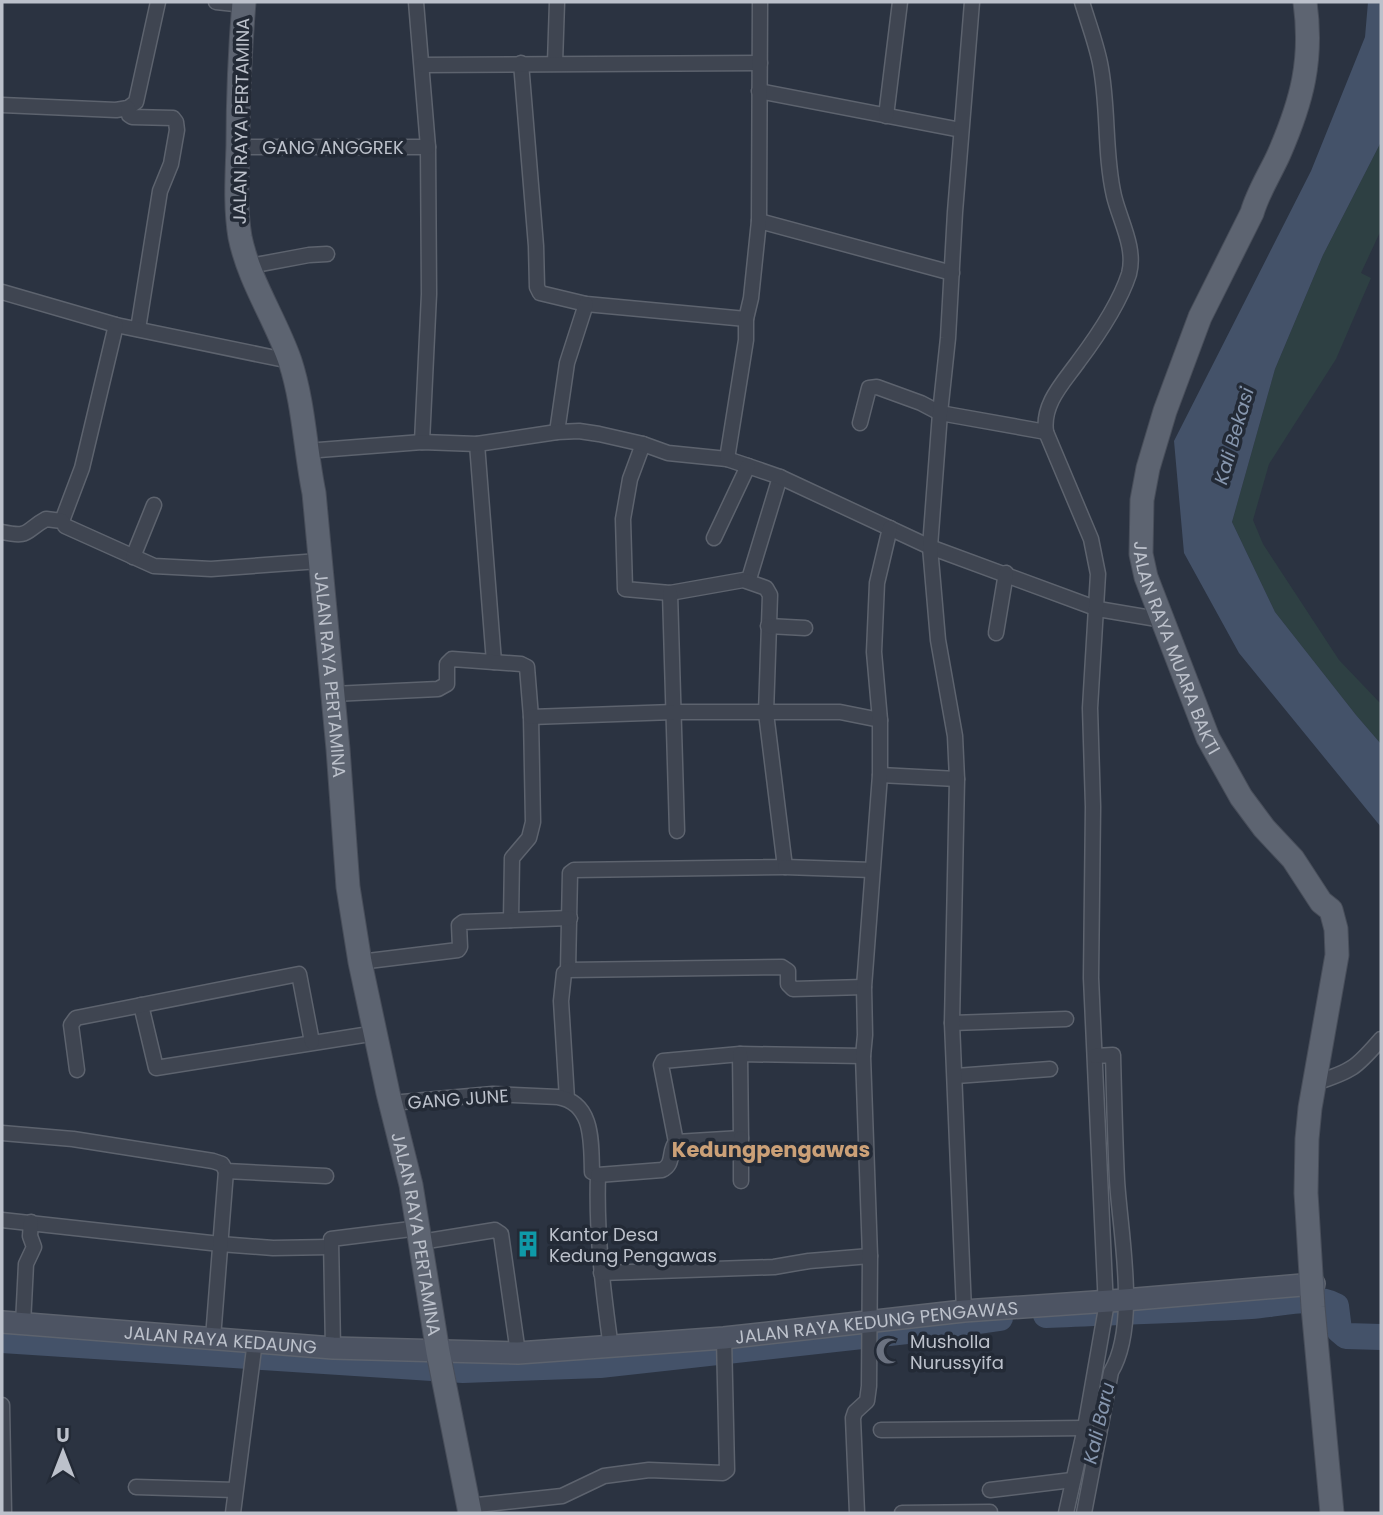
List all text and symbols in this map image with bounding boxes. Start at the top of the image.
street label: JALAN RAYA PERTAMINA [227,17,255,225]
street label: GANG ANGGREK [262,135,404,160]
water label: Kali Bekasi [1207,384,1261,488]
street label: JALAN RAYA MUARA BAKTI [1128,541,1227,759]
street label: JALAN RAYA PERTAMINA [309,570,353,779]
street label: GANG JUNE [407,1083,509,1115]
street label: JALAN RAYA PERTAMINA [386,1129,448,1338]
district label: Kedungpengawas [672,1135,870,1164]
place label: Kantor Desa Kedung Pengawas [549,1222,717,1268]
building icon: Kantor Desa Kedung Pengawas [513,1229,543,1259]
street label: JALAN RAYA KEDUNG PENGAWAS [733,1295,1019,1349]
street label: JALAN RAYA KEDAUNG [123,1319,318,1359]
place label: Musholla Nurussyifa [910,1329,1004,1375]
mosque icon: Musholla Nurussyifa [874,1336,904,1366]
water label: Kali Baru [1077,1380,1121,1466]
north arrow [28,1417,98,1487]
text: U [56,1422,70,1449]

